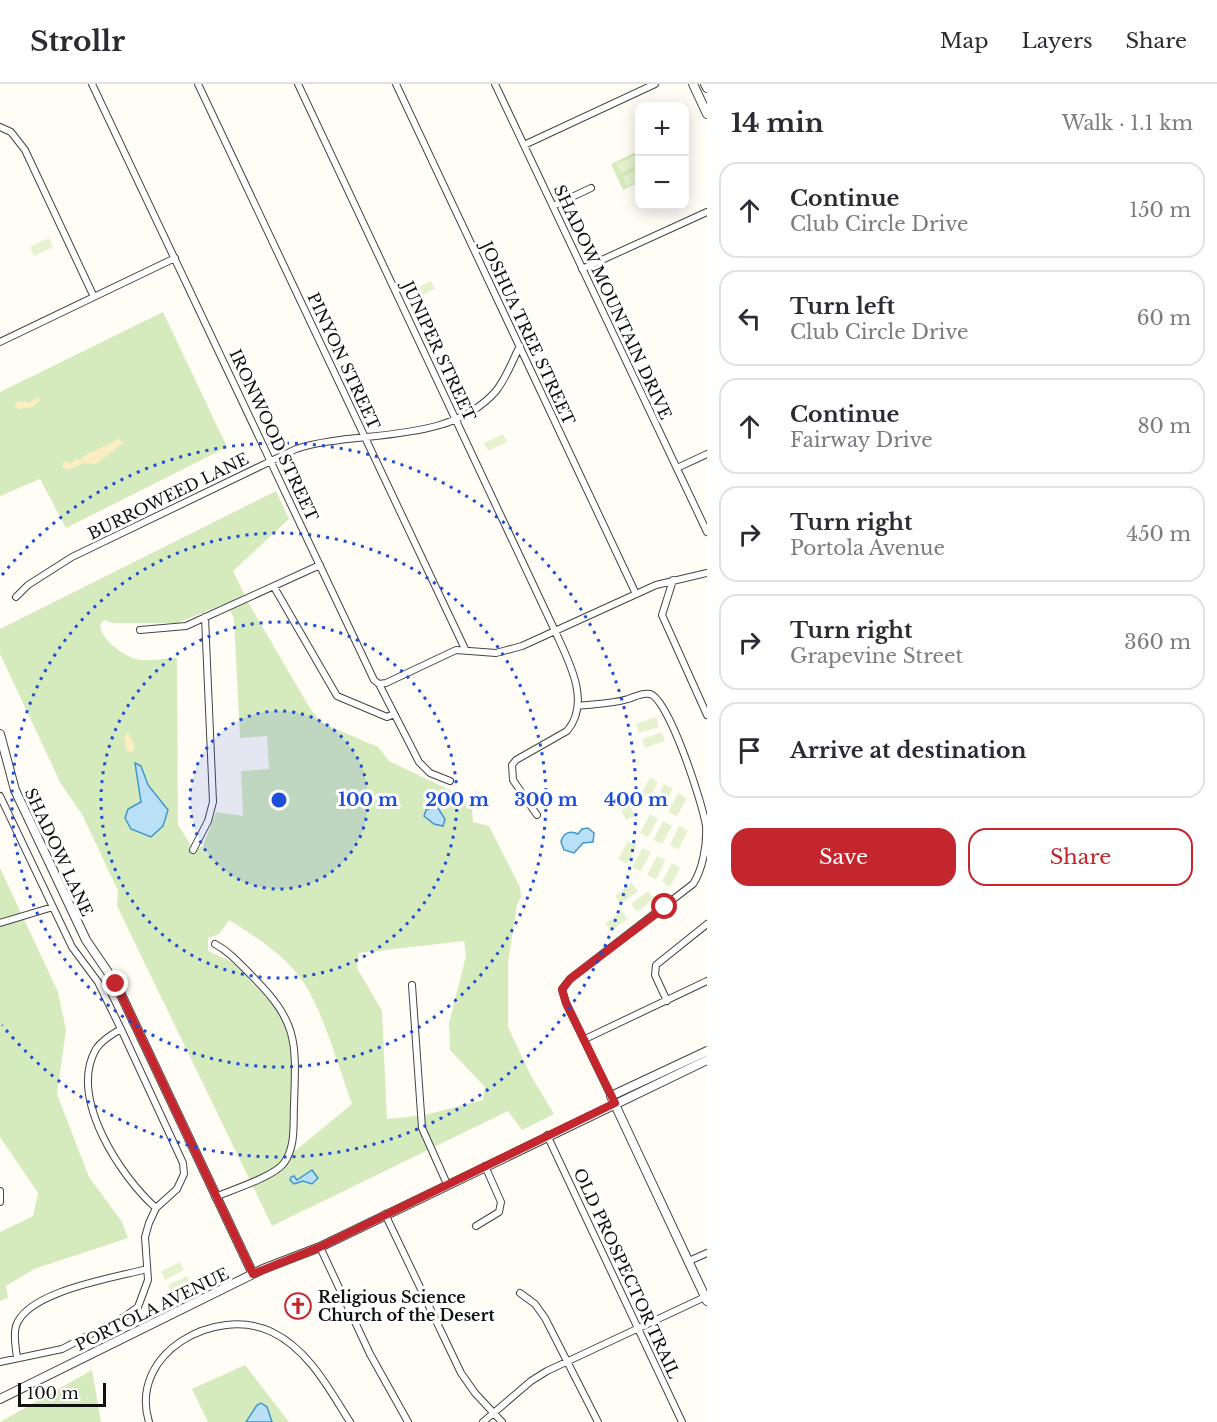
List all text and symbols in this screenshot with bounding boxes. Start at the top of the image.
text: Strollr [30,24,125,59]
text: Map [940,28,989,54]
text: Layers [1022,28,1093,54]
text: Share [1126,28,1187,54]
map controls [635,102,689,210]
button: + [635,102,689,156]
text: 14 min [731,107,824,139]
text: Walk · 1.1 km [1062,111,1193,135]
button: − [635,156,689,210]
street label: SHADOW MOUNTAIN DRIVE [550,182,676,422]
text: Continue [790,185,899,212]
icon: ahead [733,194,766,227]
text: 150 m [1129,198,1191,222]
text: Club Circle Drive [790,212,969,236]
street label: JOSHUA TREE STREET [476,236,579,428]
street label: JUNIPER STREET [397,276,480,424]
street label: PINYON STREET [303,289,385,433]
text: Turn left [790,293,895,320]
icon: left [733,302,766,335]
text: 60 m [1137,306,1191,330]
text: Club Circle Drive [790,320,969,344]
street label: IRONWOOD STREET [225,346,323,524]
text: Continue [790,401,899,428]
icon: ahead [733,410,766,443]
text: 80 m [1137,414,1191,438]
text: Fairway Drive [790,428,933,452]
street label: BURROWEED LANE [84,448,252,544]
text: Turn right [790,509,912,536]
icon: right [733,518,766,551]
text: 450 m [1126,522,1191,546]
text: Portola Avenue [790,536,945,560]
text: Turn right [790,617,912,644]
icon: right [733,626,766,659]
text: 360 m [1124,630,1191,654]
text: Grapevine Street [790,644,963,668]
icon: arrive [733,734,766,767]
text: Arrive at destination [790,737,1027,764]
street label: SHADOW LANE [21,785,97,919]
text: 100 m [338,789,398,811]
text: 200 m [425,789,489,811]
text: 300 m [514,789,578,811]
text: 400 m [604,789,668,811]
centre of rings [269,790,289,810]
button: Save [731,828,956,886]
button: Share [968,828,1193,886]
route start [651,893,677,919]
route end [102,970,128,996]
street label: OLD PROSPECTOR TRAIL [569,1165,685,1381]
street label: PORTOLA AVENUE [72,1263,232,1355]
place label: Religious Science Church of the Desert [318,1287,495,1325]
church icon: Religious Science Church of the Desert [283,1291,313,1321]
scale bar [18,1380,106,1408]
text: 100 m [27,1383,79,1403]

